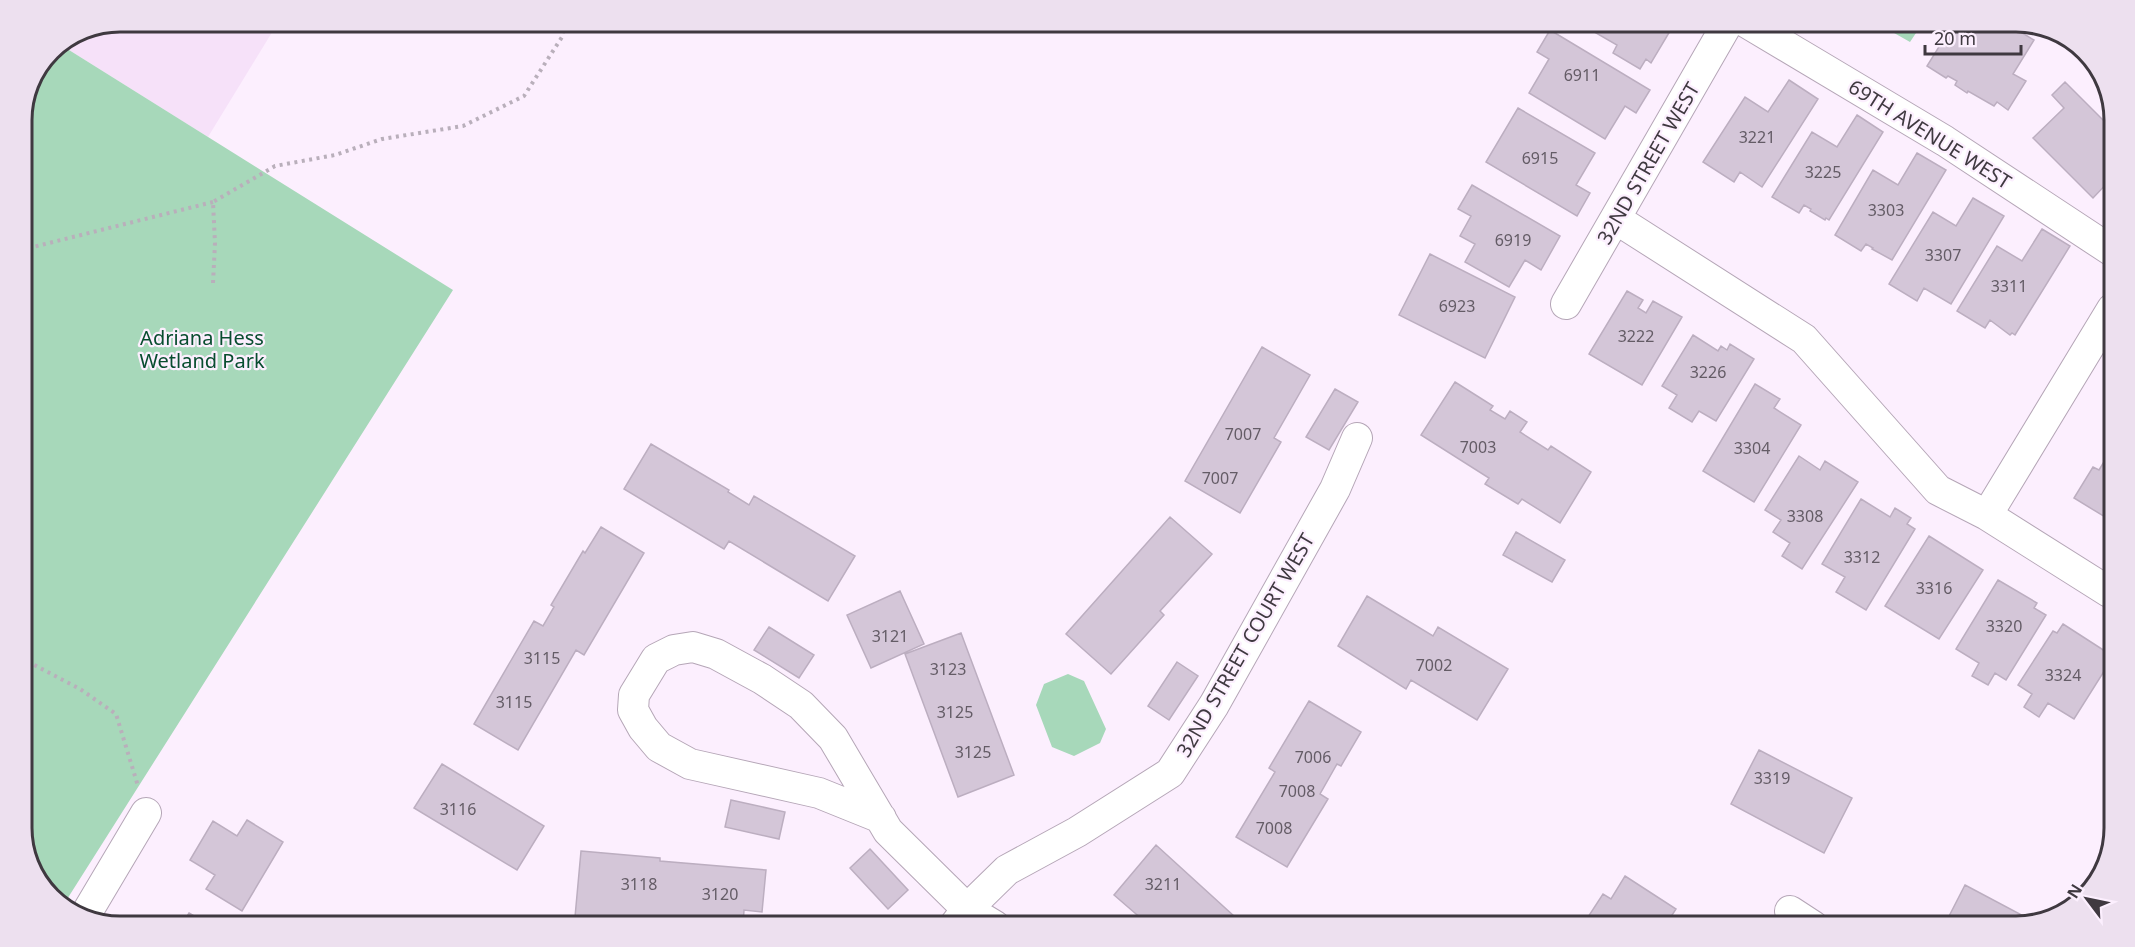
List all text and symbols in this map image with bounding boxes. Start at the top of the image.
scale bar [1925,18,2021,56]
text: 20 m [1934,26,1976,50]
house number: 6911 [1564,64,1600,86]
street label: 69TH AVENUE WEST [1844,73,2016,195]
street label: 32ND STREET WEST [1591,77,1705,249]
house number: 3221 [1739,126,1775,148]
house number: 6915 [1522,147,1558,169]
house number: 3225 [1805,161,1841,183]
house number: 3303 [1868,199,1904,221]
house number: 6919 [1495,229,1531,251]
house number: 3307 [1925,244,1961,266]
house number: 3311 [1991,275,2027,297]
house number: 6923 [1439,295,1475,317]
park label: Adriana Hess Wetland Park [139,324,265,374]
house number: 3222 [1618,325,1654,347]
house number: 3226 [1690,361,1726,383]
house number: 7007 [1225,423,1261,445]
house number: 7003 [1460,436,1496,458]
house number: 3304 [1734,437,1770,459]
house number: 7007 [1202,467,1238,489]
house number: 3308 [1787,505,1823,527]
street label: 32ND STREET COURT WEST [1170,528,1320,762]
house number: 3312 [1844,546,1880,568]
house number: 3316 [1916,577,1952,599]
house number: 3320 [1986,615,2022,637]
house number: 3121 [872,625,908,647]
house number: 3115 [524,647,560,669]
house number: 7002 [1416,654,1452,676]
house number: 3123 [930,658,966,680]
house number: 3324 [2045,664,2081,686]
house number: 3115 [496,691,532,713]
house number: 3125 [937,701,973,723]
house number: 3125 [955,741,991,763]
house number: 7006 [1295,746,1331,768]
house number: 3319 [1754,767,1790,789]
house number: 7008 [1279,780,1315,802]
house number: 3116 [440,798,476,820]
house number: 7008 [1256,817,1292,839]
north arrow [2057,869,2117,929]
house number: 3118 [621,873,657,895]
house number: 3211 [1145,873,1181,895]
text: N [2062,880,2087,902]
house number: 3120 [702,883,738,905]

